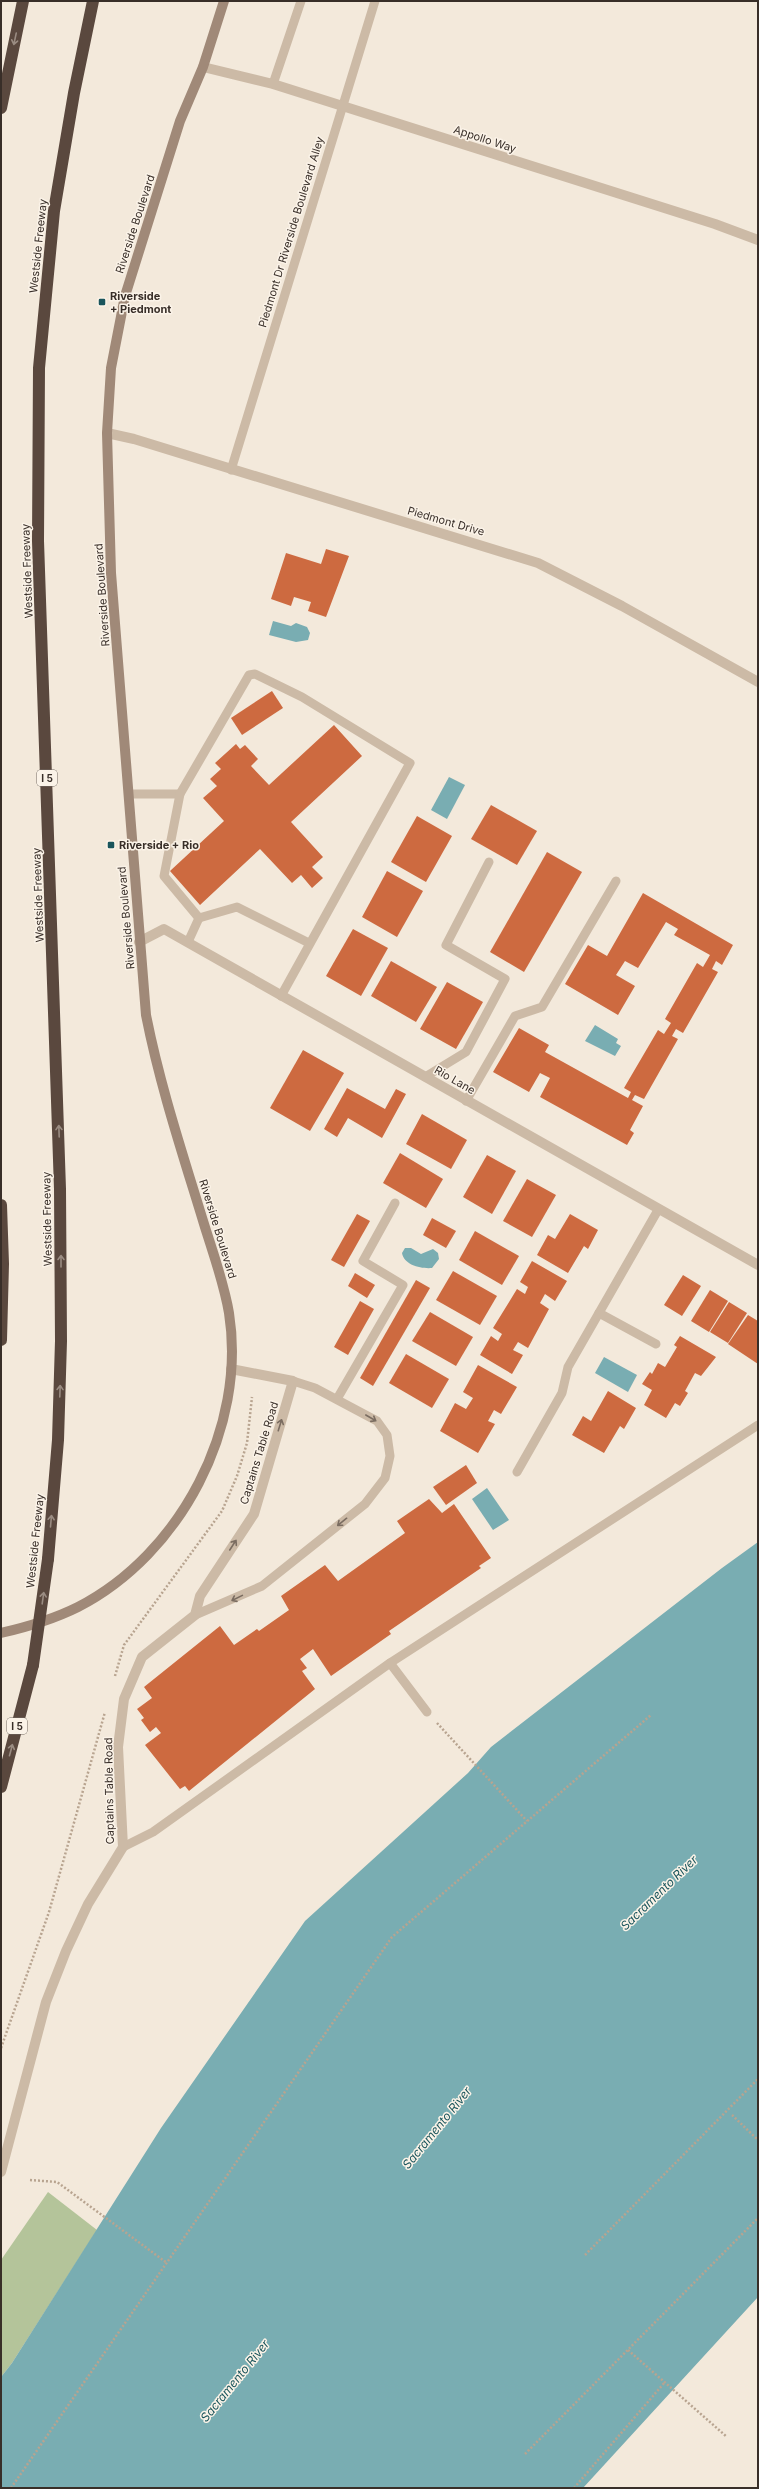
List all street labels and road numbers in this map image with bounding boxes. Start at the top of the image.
street label: Appollo Way [452,122,518,156]
street label: Piedmont Dr Riverside Boulevard Alley [255,135,327,329]
street label: Riverside Boulevard [112,173,158,275]
street label: Westside Freeway [26,198,50,294]
street label: Piedmont Drive [406,503,486,539]
street label: Westside Freeway [18,523,36,619]
street label: Riverside Boulevard [91,543,113,647]
road number: I 5 [37,770,57,786]
street label: Westside Freeway [29,847,47,943]
street label: Riverside Boulevard [115,866,137,970]
street label: Rio Lane [432,1063,478,1097]
street label: Westside Freeway [39,1172,55,1266]
street label: Riverside Boulevard [196,1178,240,1280]
street label: Captains Table Road [237,1400,281,1506]
street label: Westside Freeway [23,1493,47,1589]
road number: I 5 [7,1718,27,1734]
street label: Captains Table Road [101,1738,117,1844]

